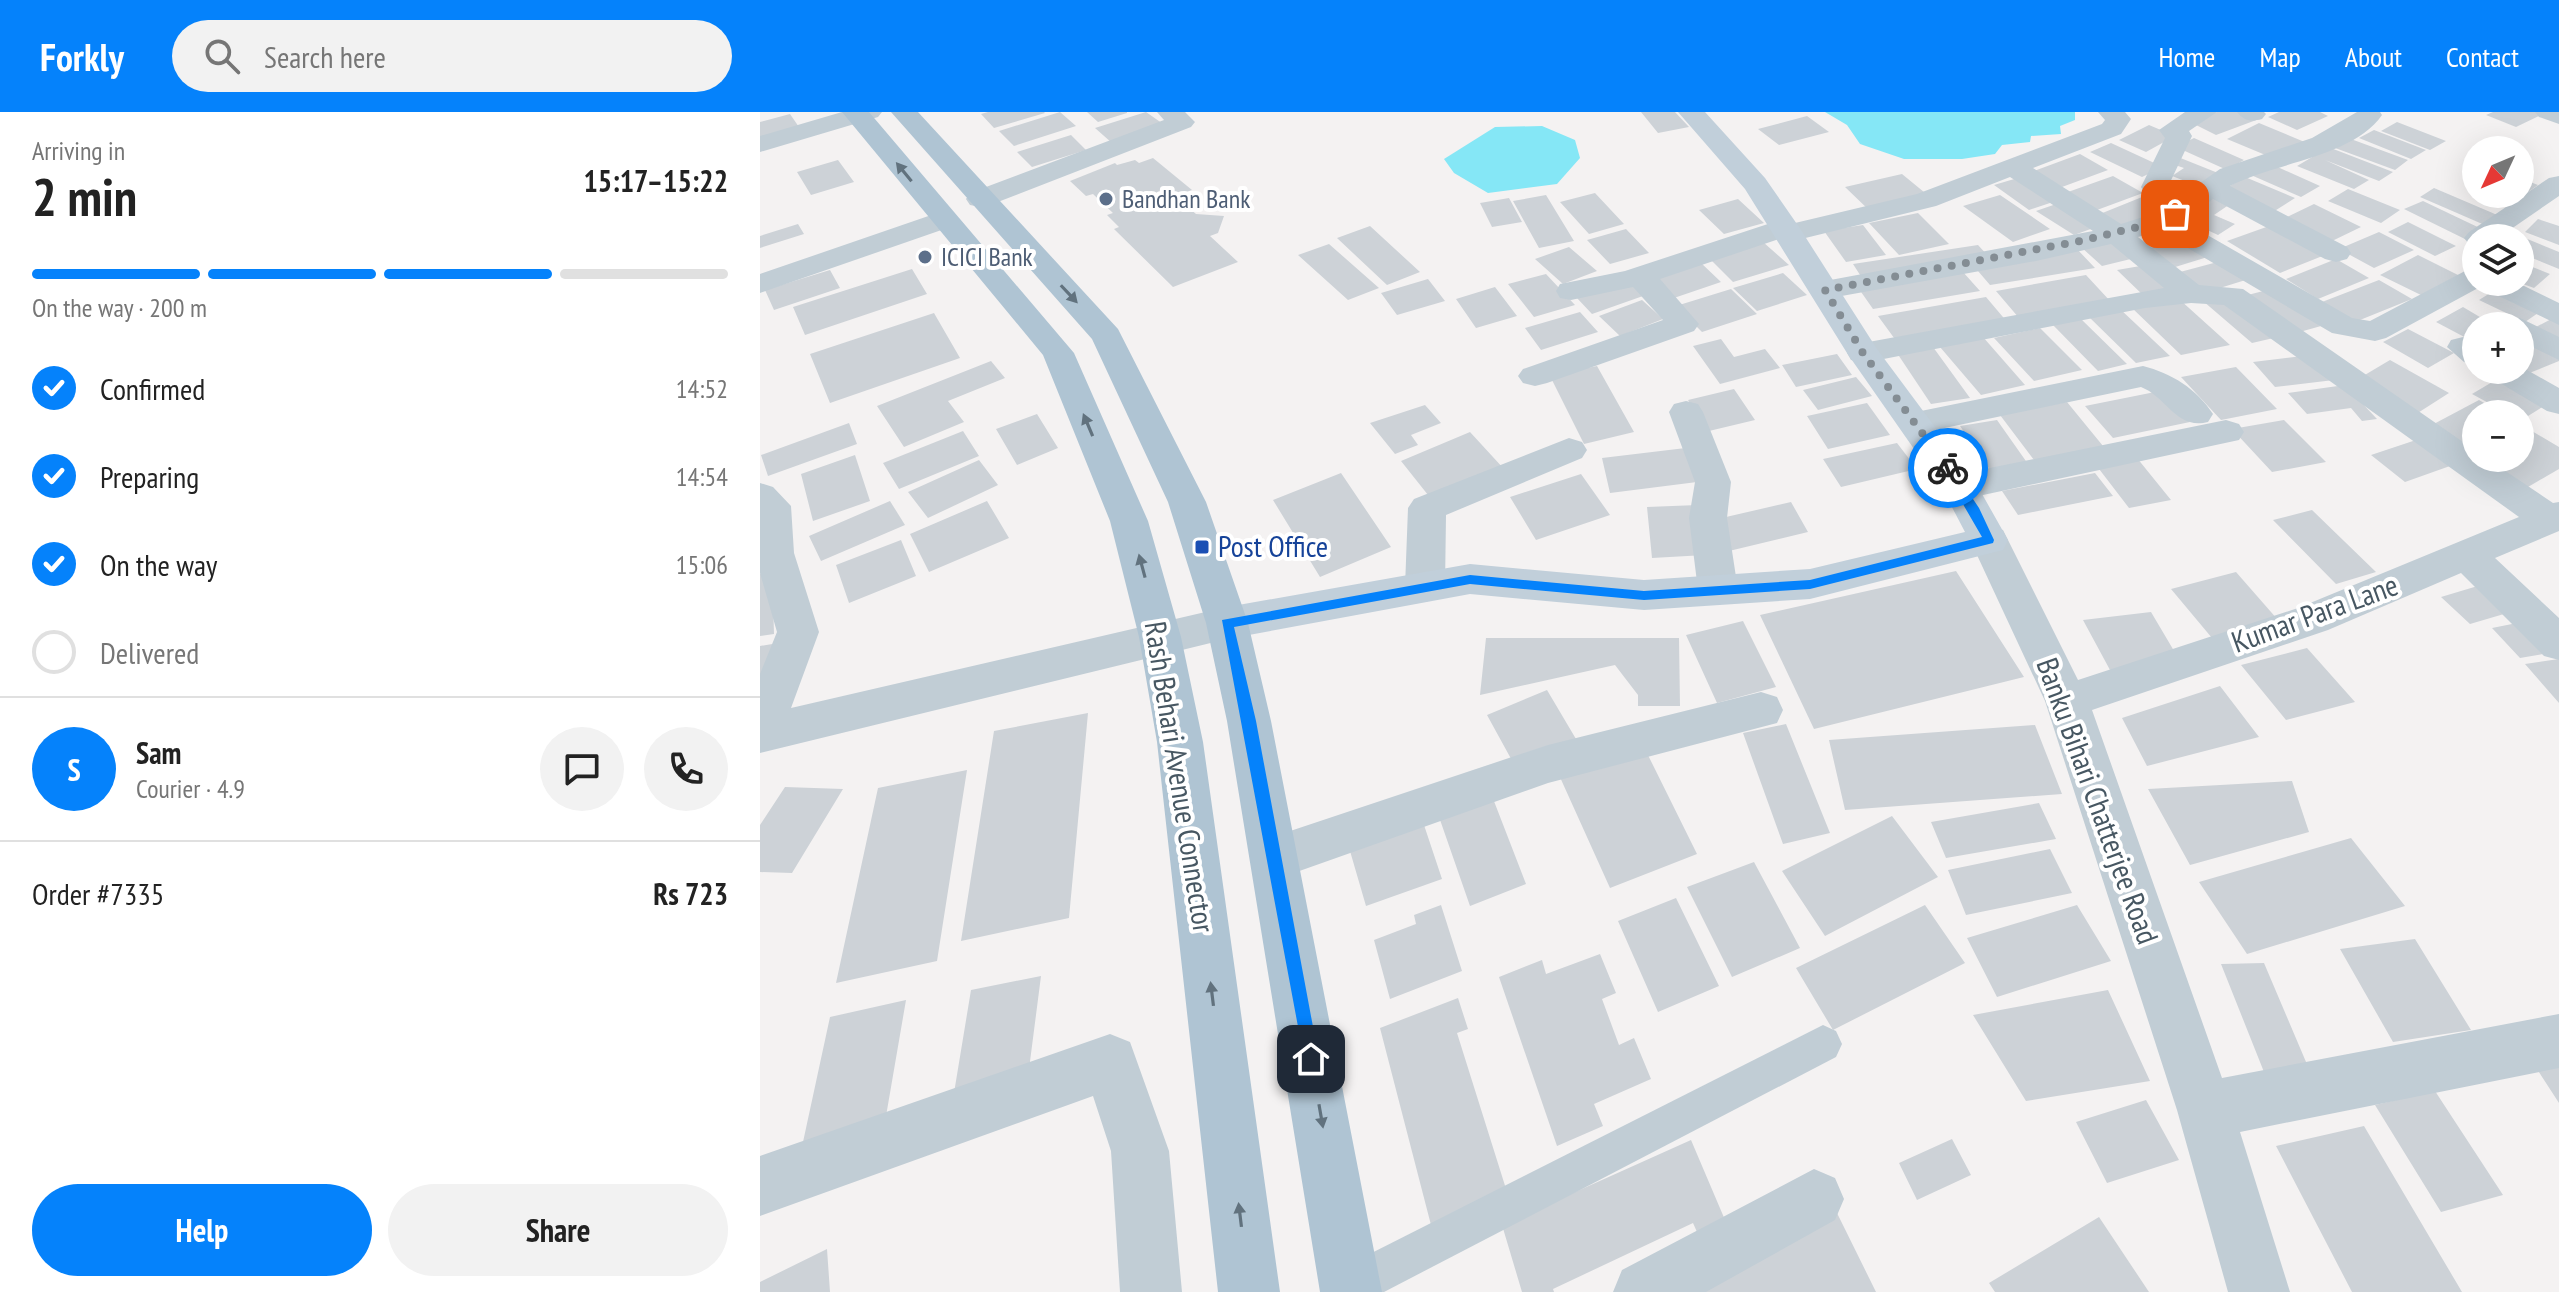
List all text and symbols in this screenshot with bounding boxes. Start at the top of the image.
search box [172,20,732,92]
text: Forkly [40,32,124,81]
icon: search [200,34,244,78]
text: Search here [264,37,386,76]
text: Home [2159,38,2215,75]
text: Map [2259,38,2301,75]
text: About [2345,38,2402,75]
text: Contact [2446,38,2519,75]
text: Arriving in [32,134,125,167]
north arrow [2462,136,2534,208]
map controls [2462,136,2534,472]
text: 15:17–15:22 [584,161,728,200]
one-way arrow [896,162,913,182]
text: 2 min [32,163,137,230]
pin [2141,180,2209,248]
place label: Bandhan Bank [1122,182,1250,215]
marker: Bandhan Bank [1097,190,1115,208]
icon: bag [2153,192,2197,236]
button: layers [2462,224,2534,296]
place label: ICICI Bank [941,240,1033,273]
marker: ICICI Bank [916,248,934,266]
one-way arrow [1059,285,1077,304]
text: On the way · 200 m [32,291,207,324]
button: + [2462,312,2534,384]
icon: check [32,366,76,410]
text: Confirmed [100,369,205,408]
text: 14:52 [676,372,728,405]
button: − [2462,400,2534,472]
one-way arrow [1082,413,1095,437]
courier [1908,428,1988,508]
icon: bike [1926,446,1970,490]
icon: check [32,454,76,498]
text: Preparing [100,457,199,496]
text: 14:54 [676,460,728,493]
place label: Post Office [1218,526,1328,565]
marker: Post Office [1193,538,1211,556]
icon: check [32,542,76,586]
text: On the way [100,545,217,584]
text: 15:06 [676,548,728,581]
one-way arrow [1135,554,1147,579]
street label: Kumar Para Lane [2226,564,2403,661]
street label: Rash Behari Avenue Connector [1137,618,1224,936]
text: Delivered [100,633,199,672]
street label: Banku Bihari Chatterjee Road [2029,652,2168,949]
button: chat [540,727,624,811]
button: phone [644,727,728,811]
text: Sam [136,733,181,772]
text: S [67,750,81,789]
text: Courier · 4.9 [136,772,245,805]
text: Order #7335 [32,874,164,913]
text: Rs 723 [653,874,728,913]
one-way arrow [1205,981,1218,1006]
pin [1277,1025,1345,1093]
icon: home [1289,1037,1333,1081]
one-way arrow [1315,1104,1328,1129]
button: Help [32,1184,372,1276]
button: Share [388,1184,728,1276]
one-way arrow [1233,1202,1246,1227]

